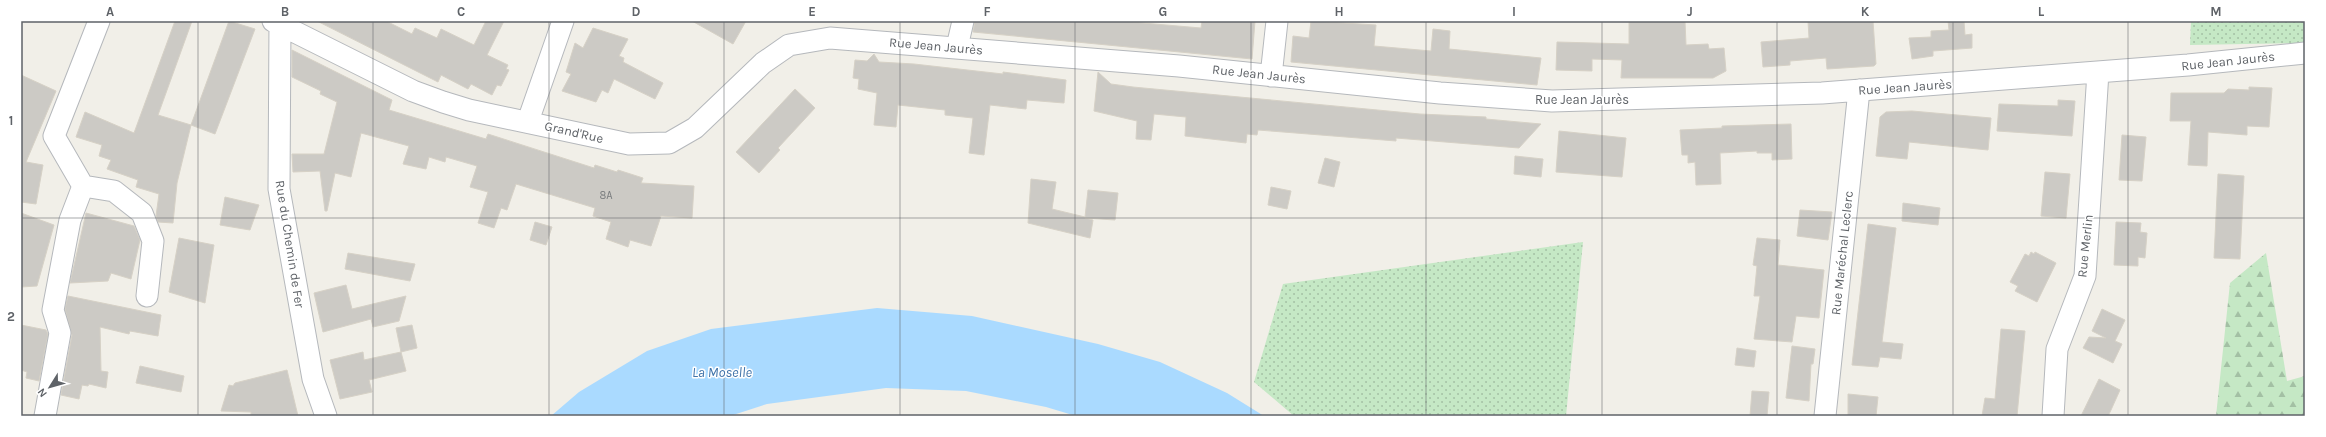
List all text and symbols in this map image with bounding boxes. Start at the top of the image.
text: A [106,4,114,19]
text: B [281,4,289,19]
text: C [457,4,465,19]
text: D [632,4,641,19]
text: E [808,4,816,19]
text: F [983,4,991,19]
text: G [1159,4,1167,19]
text: H [1334,4,1344,19]
text: I [1512,4,1516,19]
text: J [1687,4,1693,19]
text: K [1861,4,1870,19]
text: L [2038,4,2045,19]
text: M [2210,4,2222,19]
street label: Rue Jean Jaurès [888,34,984,58]
street label: Rue Jean Jaurès [2180,49,2276,73]
street label: Rue Jean Jaurès [1211,62,1307,86]
street label: Rue Jean Jaurès [1858,76,1953,98]
street label: Rue Jean Jaurès [1535,92,1629,107]
text: 1 [9,113,13,128]
street label: Grand'Rue [543,118,605,146]
street label: Rue du Chemin de Fer [273,179,308,309]
house number: 8A [599,189,613,202]
street label: Rue Maréchal Leclerc [1828,190,1856,316]
street label: Rue Merlin [2074,214,2096,278]
text: 2 [7,309,15,324]
water label: La Moselle [692,364,753,381]
north arrow [30,367,70,407]
text: N [35,386,50,400]

